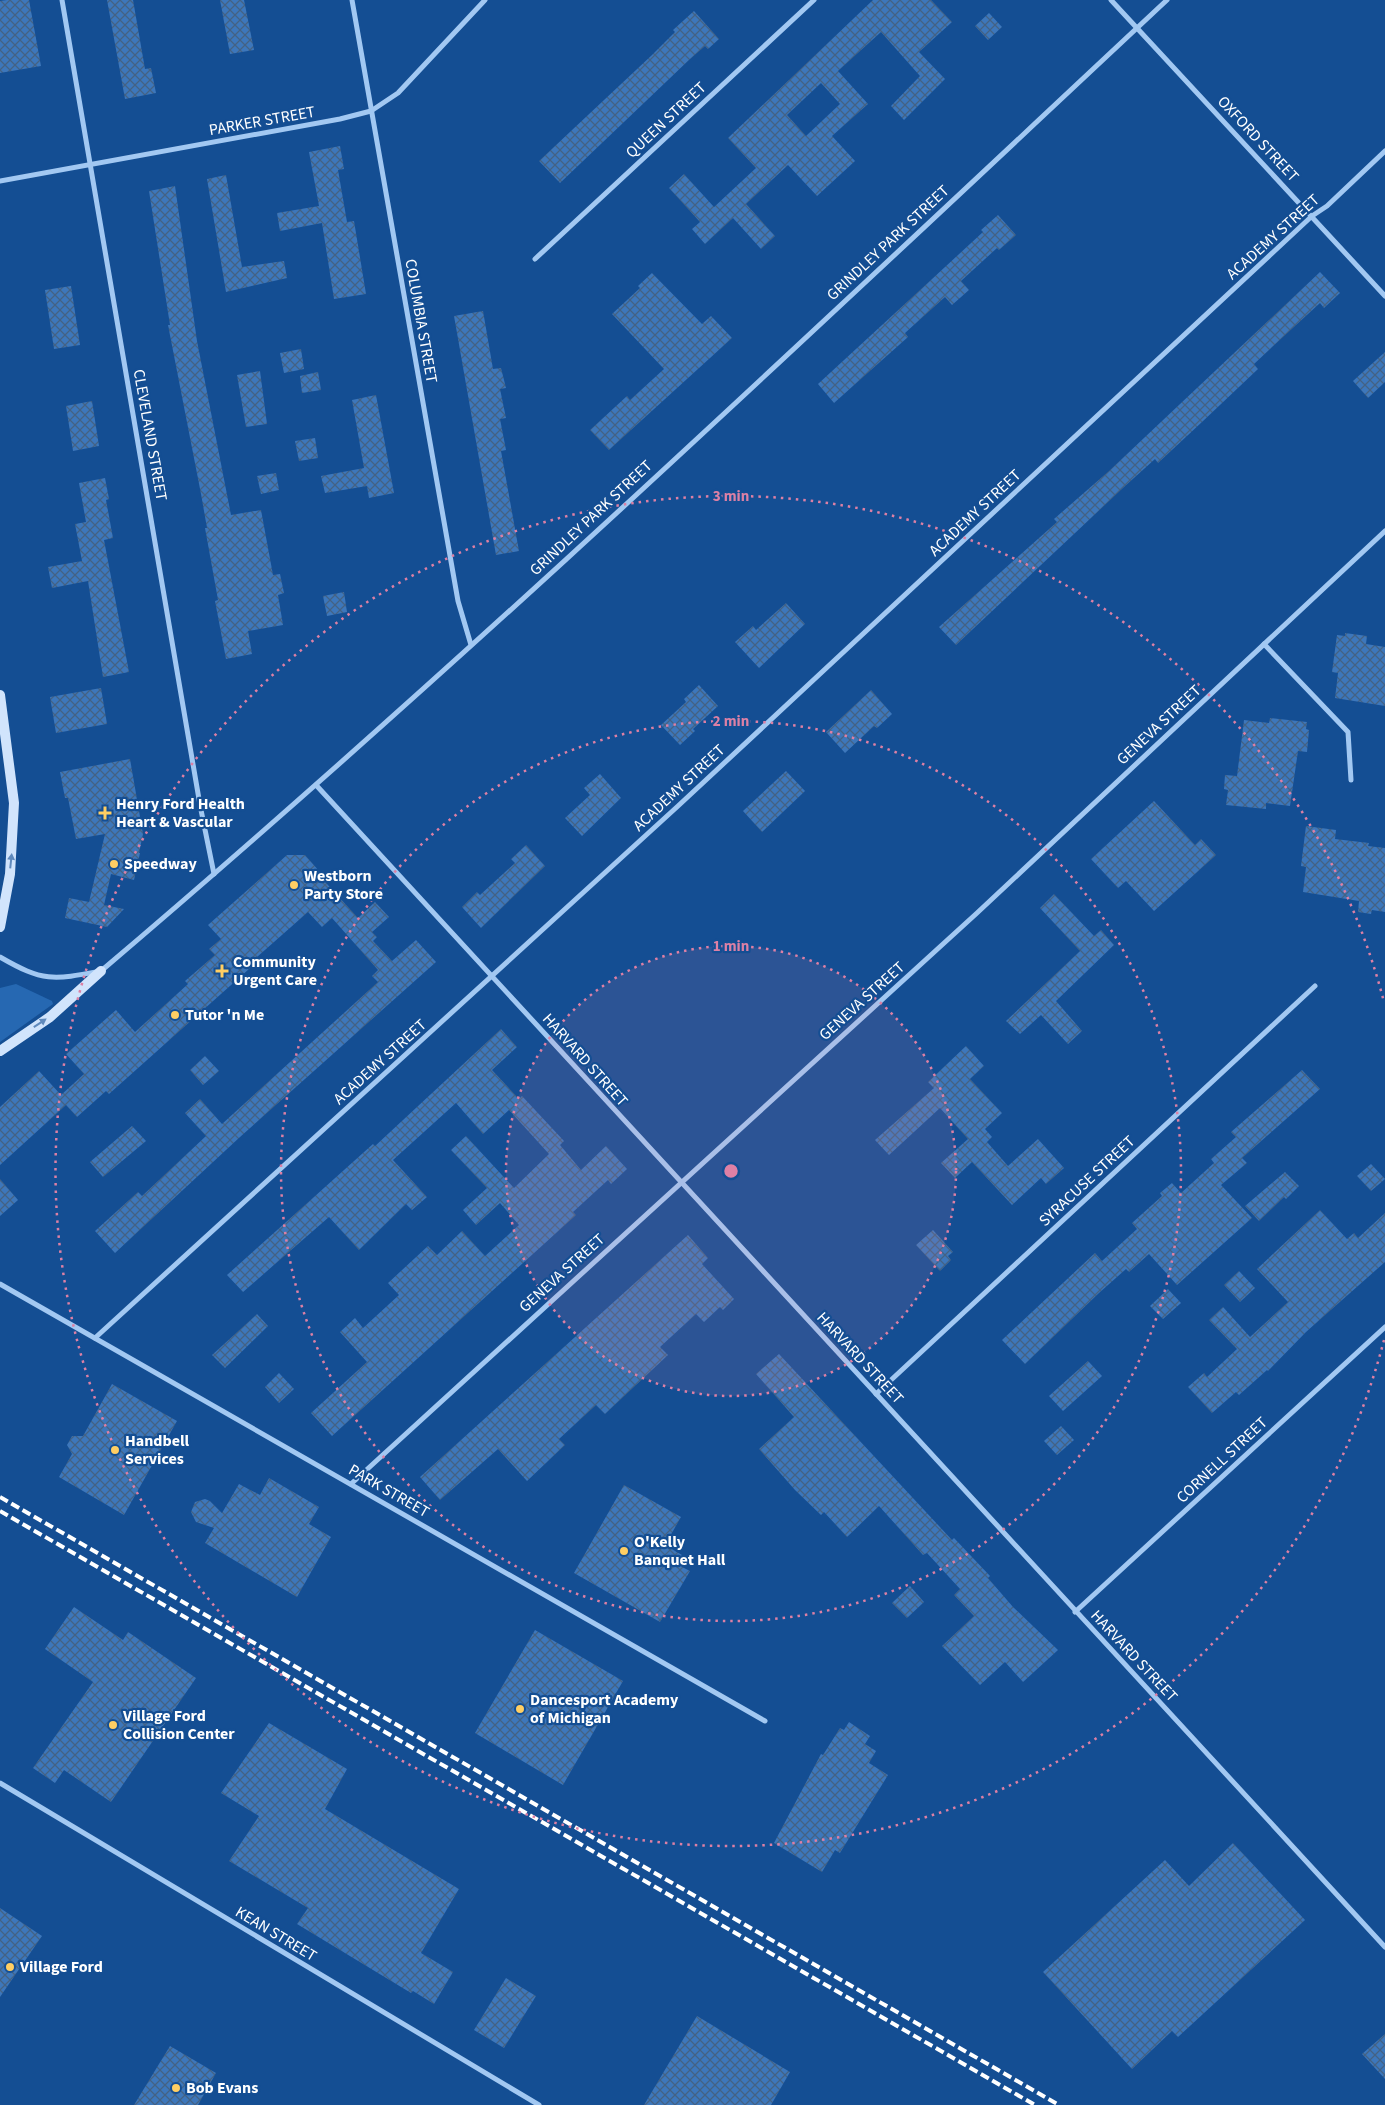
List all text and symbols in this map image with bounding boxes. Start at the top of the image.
street label: QUEEN STREET [621,77,711,163]
street label: OXFORD STREET [1212,91,1304,187]
street label: PARKER STREET [207,101,317,141]
street label: GRINDLEY PARK STREET [822,180,954,306]
street label: ACADEMY STREET [1222,189,1325,285]
street label: COLUMBIA STREET [399,257,443,385]
street label: CLEVELAND STREET [128,367,172,503]
street label: GRINDLEY PARK STREET [525,455,657,581]
street label: ACADEMY STREET [924,464,1026,561]
text: 3 min [713,486,749,507]
street label: GENEVA STREET [1112,680,1206,770]
text: 2 min [713,711,749,732]
street label: ACADEMY STREET [628,739,730,836]
place label: Henry Ford Health Heart & Vascular [116,793,245,833]
marker: Henry Ford Health Heart & Vascular [98,806,112,820]
one-way arrow [7,853,15,869]
place label: Speedway [124,853,197,875]
marker: Speedway [108,858,120,870]
place label: Westborn Party Store [304,865,383,905]
marker: Westborn Party Store [288,879,300,891]
text: 1 min [713,936,749,957]
place label: Community Urgent Care [233,951,317,991]
street label: GENEVA STREET [814,956,910,1045]
marker: Community Urgent Care [215,964,229,978]
place label: Tutor 'n Me [185,1004,264,1026]
marker: Tutor 'n Me [169,1009,181,1021]
street label: HARVARD STREET [537,1009,633,1112]
street label: ACADEMY STREET [329,1014,432,1110]
one-way arrow [34,1018,47,1028]
street label: SYRACUSE STREET [1034,1130,1140,1231]
centre of rings [722,1162,740,1180]
street label: GENEVA STREET [514,1228,610,1317]
street label: HARVARD STREET [812,1307,909,1409]
street label: CORNELL STREET [1172,1412,1273,1508]
place label: Handbell Services [125,1430,190,1470]
marker: Handbell Services [109,1444,121,1456]
street label: PARK STREET [345,1459,434,1523]
place label: O'Kelly Banquet Hall [634,1531,726,1571]
marker: O'Kelly Banquet Hall [618,1545,630,1557]
street label: HARVARD STREET [1086,1605,1183,1707]
place label: Dancesport Academy of Michigan [530,1689,679,1729]
marker: Dancesport Academy of Michigan [514,1703,526,1715]
place label: Village Ford Collision Center [122,1705,235,1745]
marker: Village Ford Collision Center [107,1719,119,1731]
street label: KEAN STREET [231,1901,321,1967]
place label: Village Ford [19,1956,103,1978]
marker: Village Ford [4,1961,16,1973]
place label: Bob Evans [186,2077,258,2099]
marker: Bob Evans [170,2082,182,2094]

